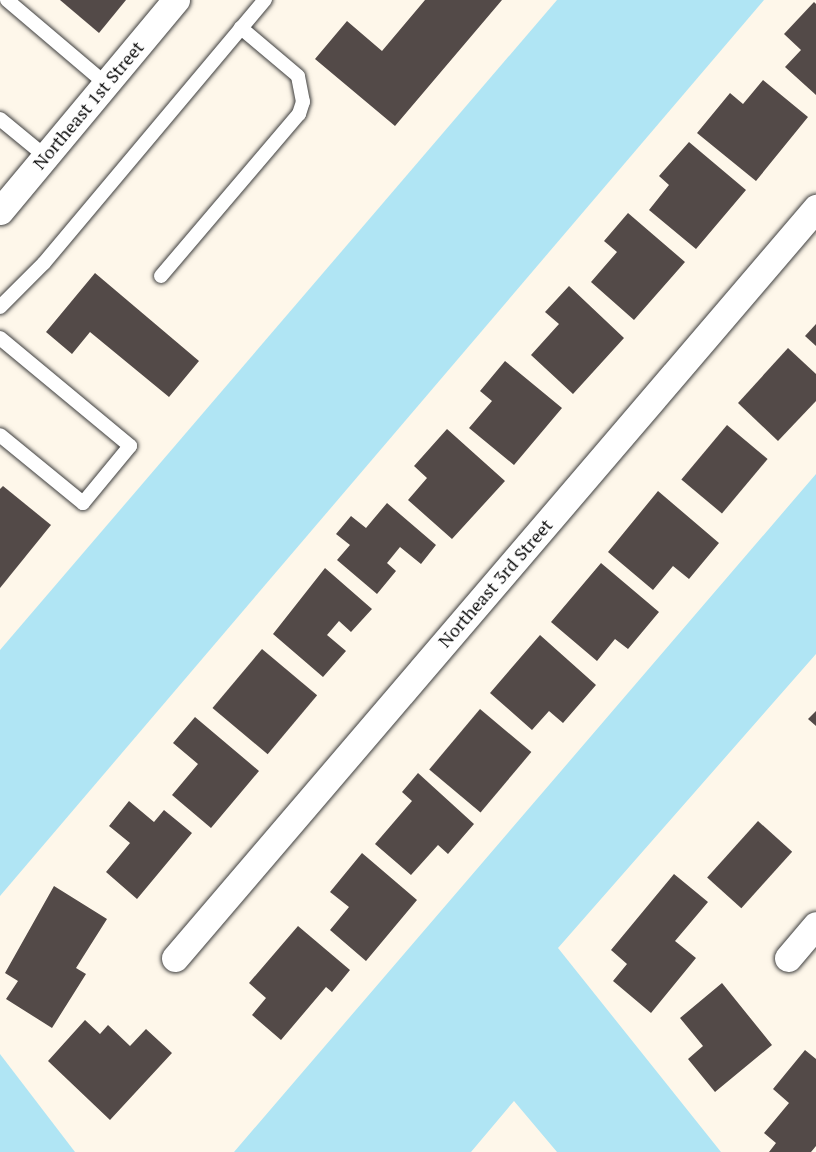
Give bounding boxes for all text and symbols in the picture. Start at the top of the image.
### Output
street label: Northeast 1st Street [28,36,148,174]
street label: Northeast 3rd Street [433,514,557,652]

